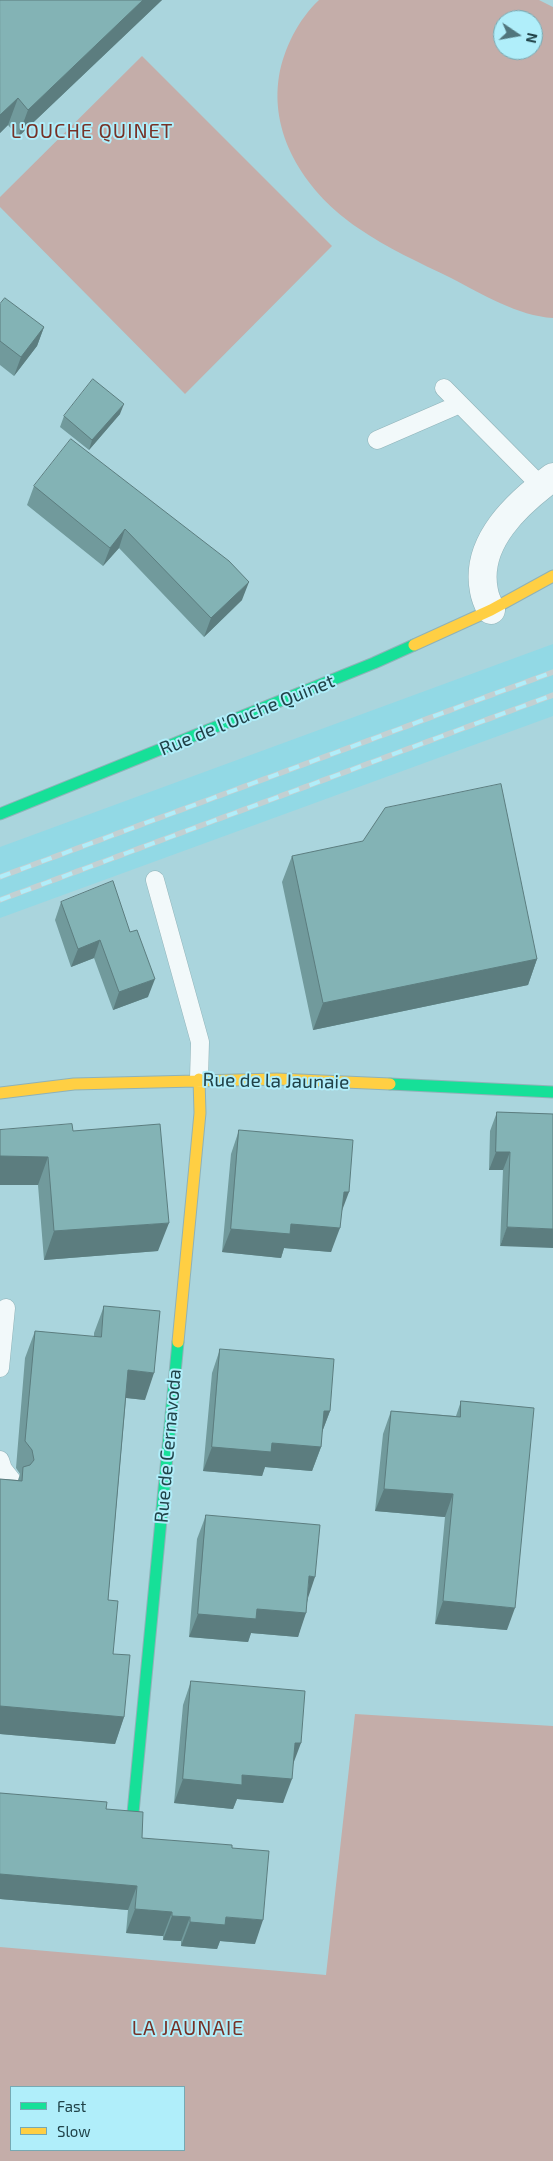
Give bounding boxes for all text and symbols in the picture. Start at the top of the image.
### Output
north arrow [493,10,543,60]
text: N [523,31,542,45]
district label: L'OUCHE QUINET [9,119,175,143]
street label: Rue de l'Ouche Quinet [156,669,338,761]
street label: Rue de la Jaunaie [202,1068,350,1094]
street label: Rue de Cernavoda [150,1368,186,1524]
district label: LA JAUNAIE [130,2016,246,2040]
legend [10,2086,185,2151]
text: Fast [57,2097,86,2115]
text: Slow [57,2122,91,2140]

